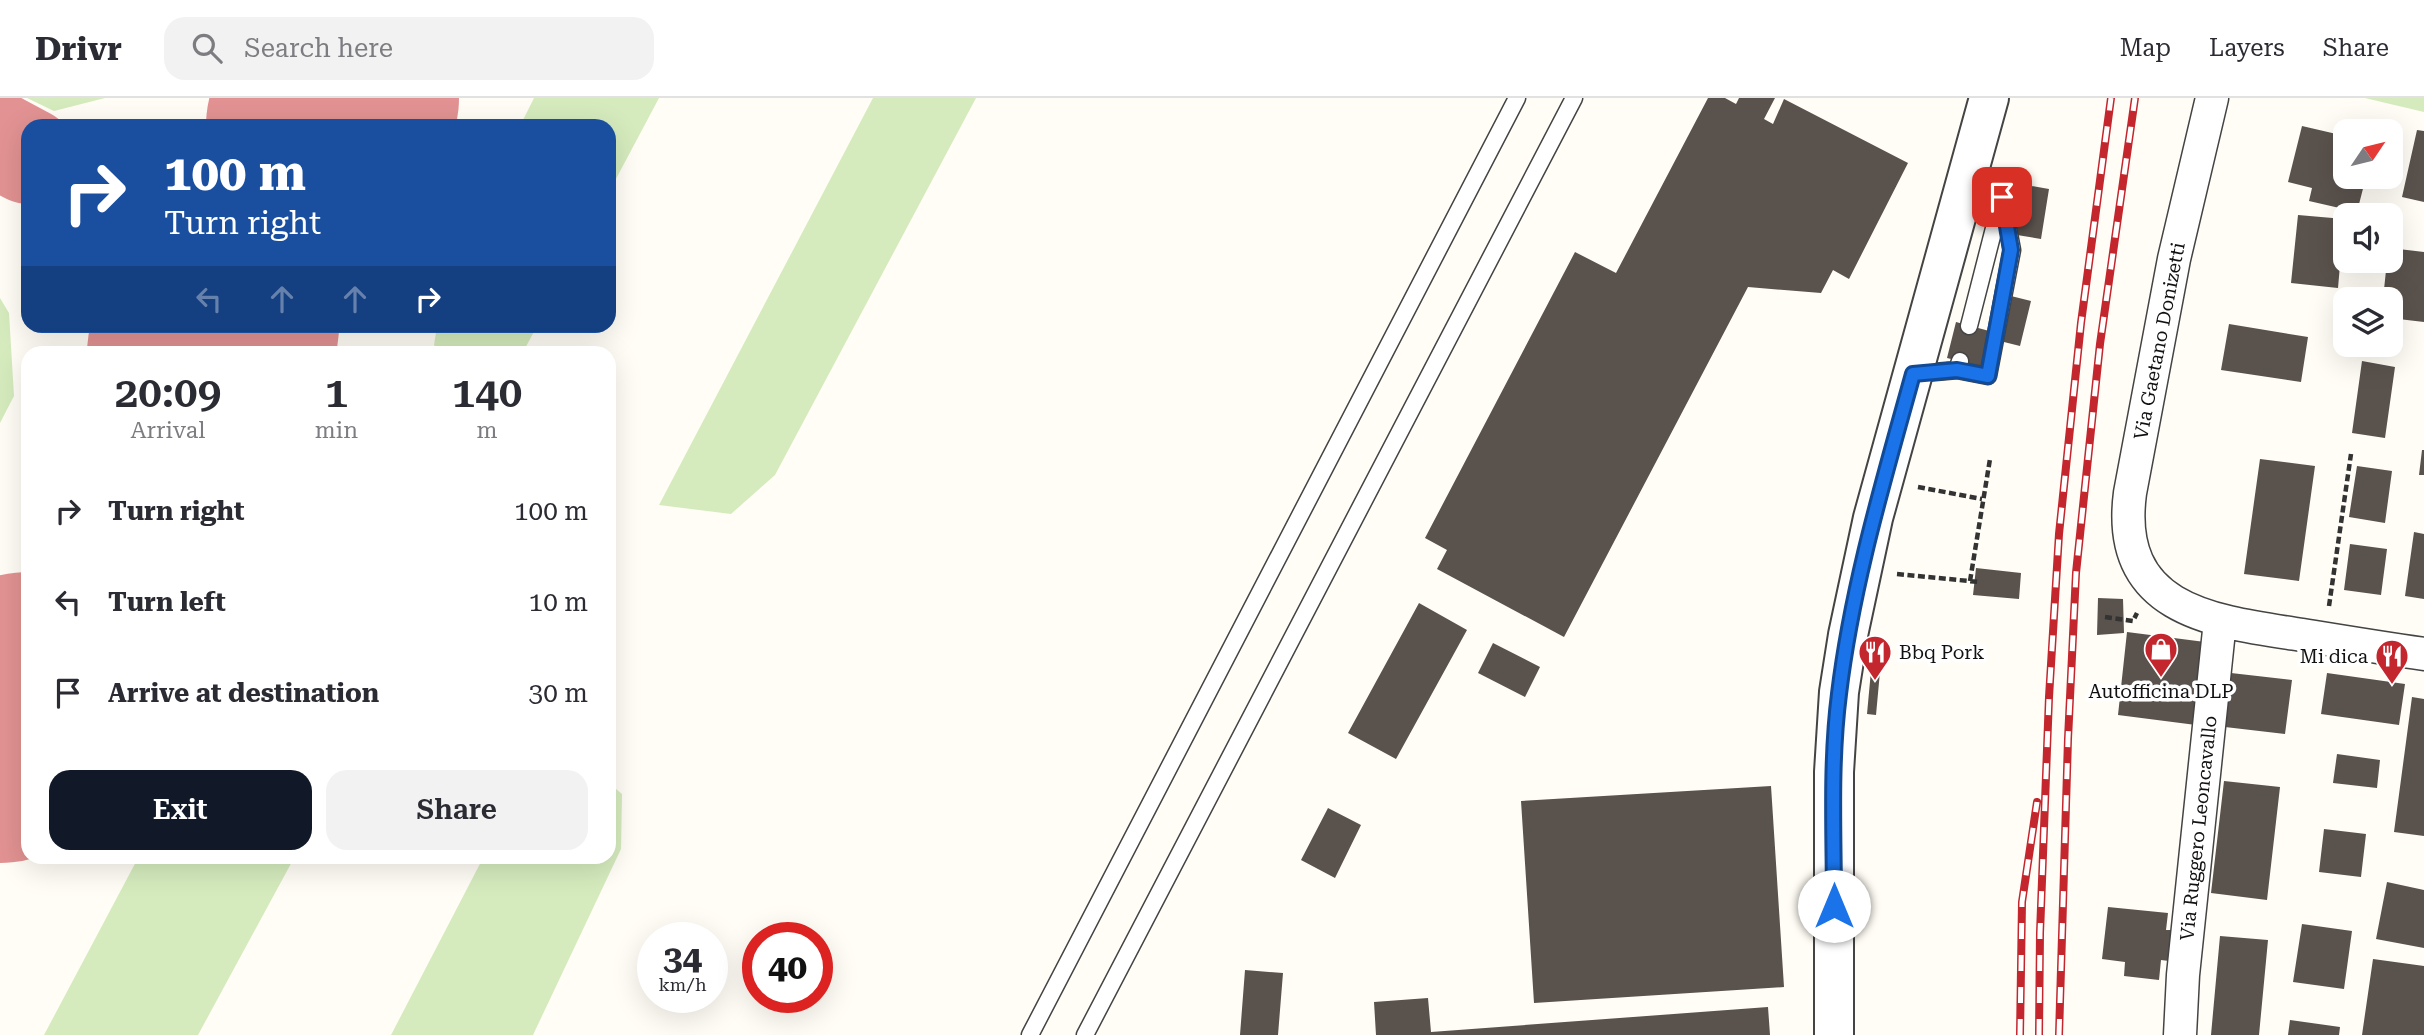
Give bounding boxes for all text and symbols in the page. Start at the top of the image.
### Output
search box [164,17,654,80]
text: Drivr [35,29,122,68]
icon: search [188,29,226,67]
text: Search here [244,33,393,63]
text: Map [2120,34,2171,62]
text: Layers [2209,34,2285,62]
text: Share [2323,34,2389,62]
north arrow [2333,119,2403,189]
map controls [2333,119,2403,357]
text: 100 m [164,145,306,202]
icon: right [49,147,140,238]
pin [1972,167,2032,227]
icon: arrive [1983,178,2021,216]
button: sound [2333,203,2403,273]
text: Turn right [164,204,321,242]
street label: Via Gaetano Donizetti [2129,240,2190,442]
icon: left [190,280,228,318]
icon: ahead [263,280,301,318]
icon: ahead [336,280,374,318]
icon: right [409,280,447,318]
button: layers [2333,287,2403,357]
text: 20:09 [115,368,221,417]
text: 1 [325,368,348,417]
text: 140 [452,368,522,417]
text: Arrival [131,417,205,444]
text: min [315,417,358,444]
text: m [476,417,497,444]
icon: right [49,492,87,530]
text: Turn right [108,496,244,526]
text: 100 m [514,496,588,526]
icon: left [49,583,87,621]
text: Turn left [108,587,226,617]
text: 10 m [529,587,588,617]
shop icon: Autofficina DLP [2142,630,2180,679]
restaurant icon: Bbq Pork [1856,633,1894,682]
restaurant icon: Mi dica [2373,637,2411,686]
place label: Bbq Pork [1899,641,1984,664]
place label: Mi dica [2300,645,2369,668]
icon: arrive [49,674,87,712]
text: Arrive at destination [108,678,379,708]
text: 30 m [529,678,588,708]
place label: Autofficina DLP [2088,680,2234,703]
street label: Via Ruggero Leoncavallo [2175,714,2222,942]
button: Exit [49,770,312,850]
button: Share [326,770,588,850]
position arrow [1797,869,1871,943]
speed limit sign: 40 [742,922,833,1013]
text: 34 [663,938,702,979]
text: km/h [658,974,707,995]

